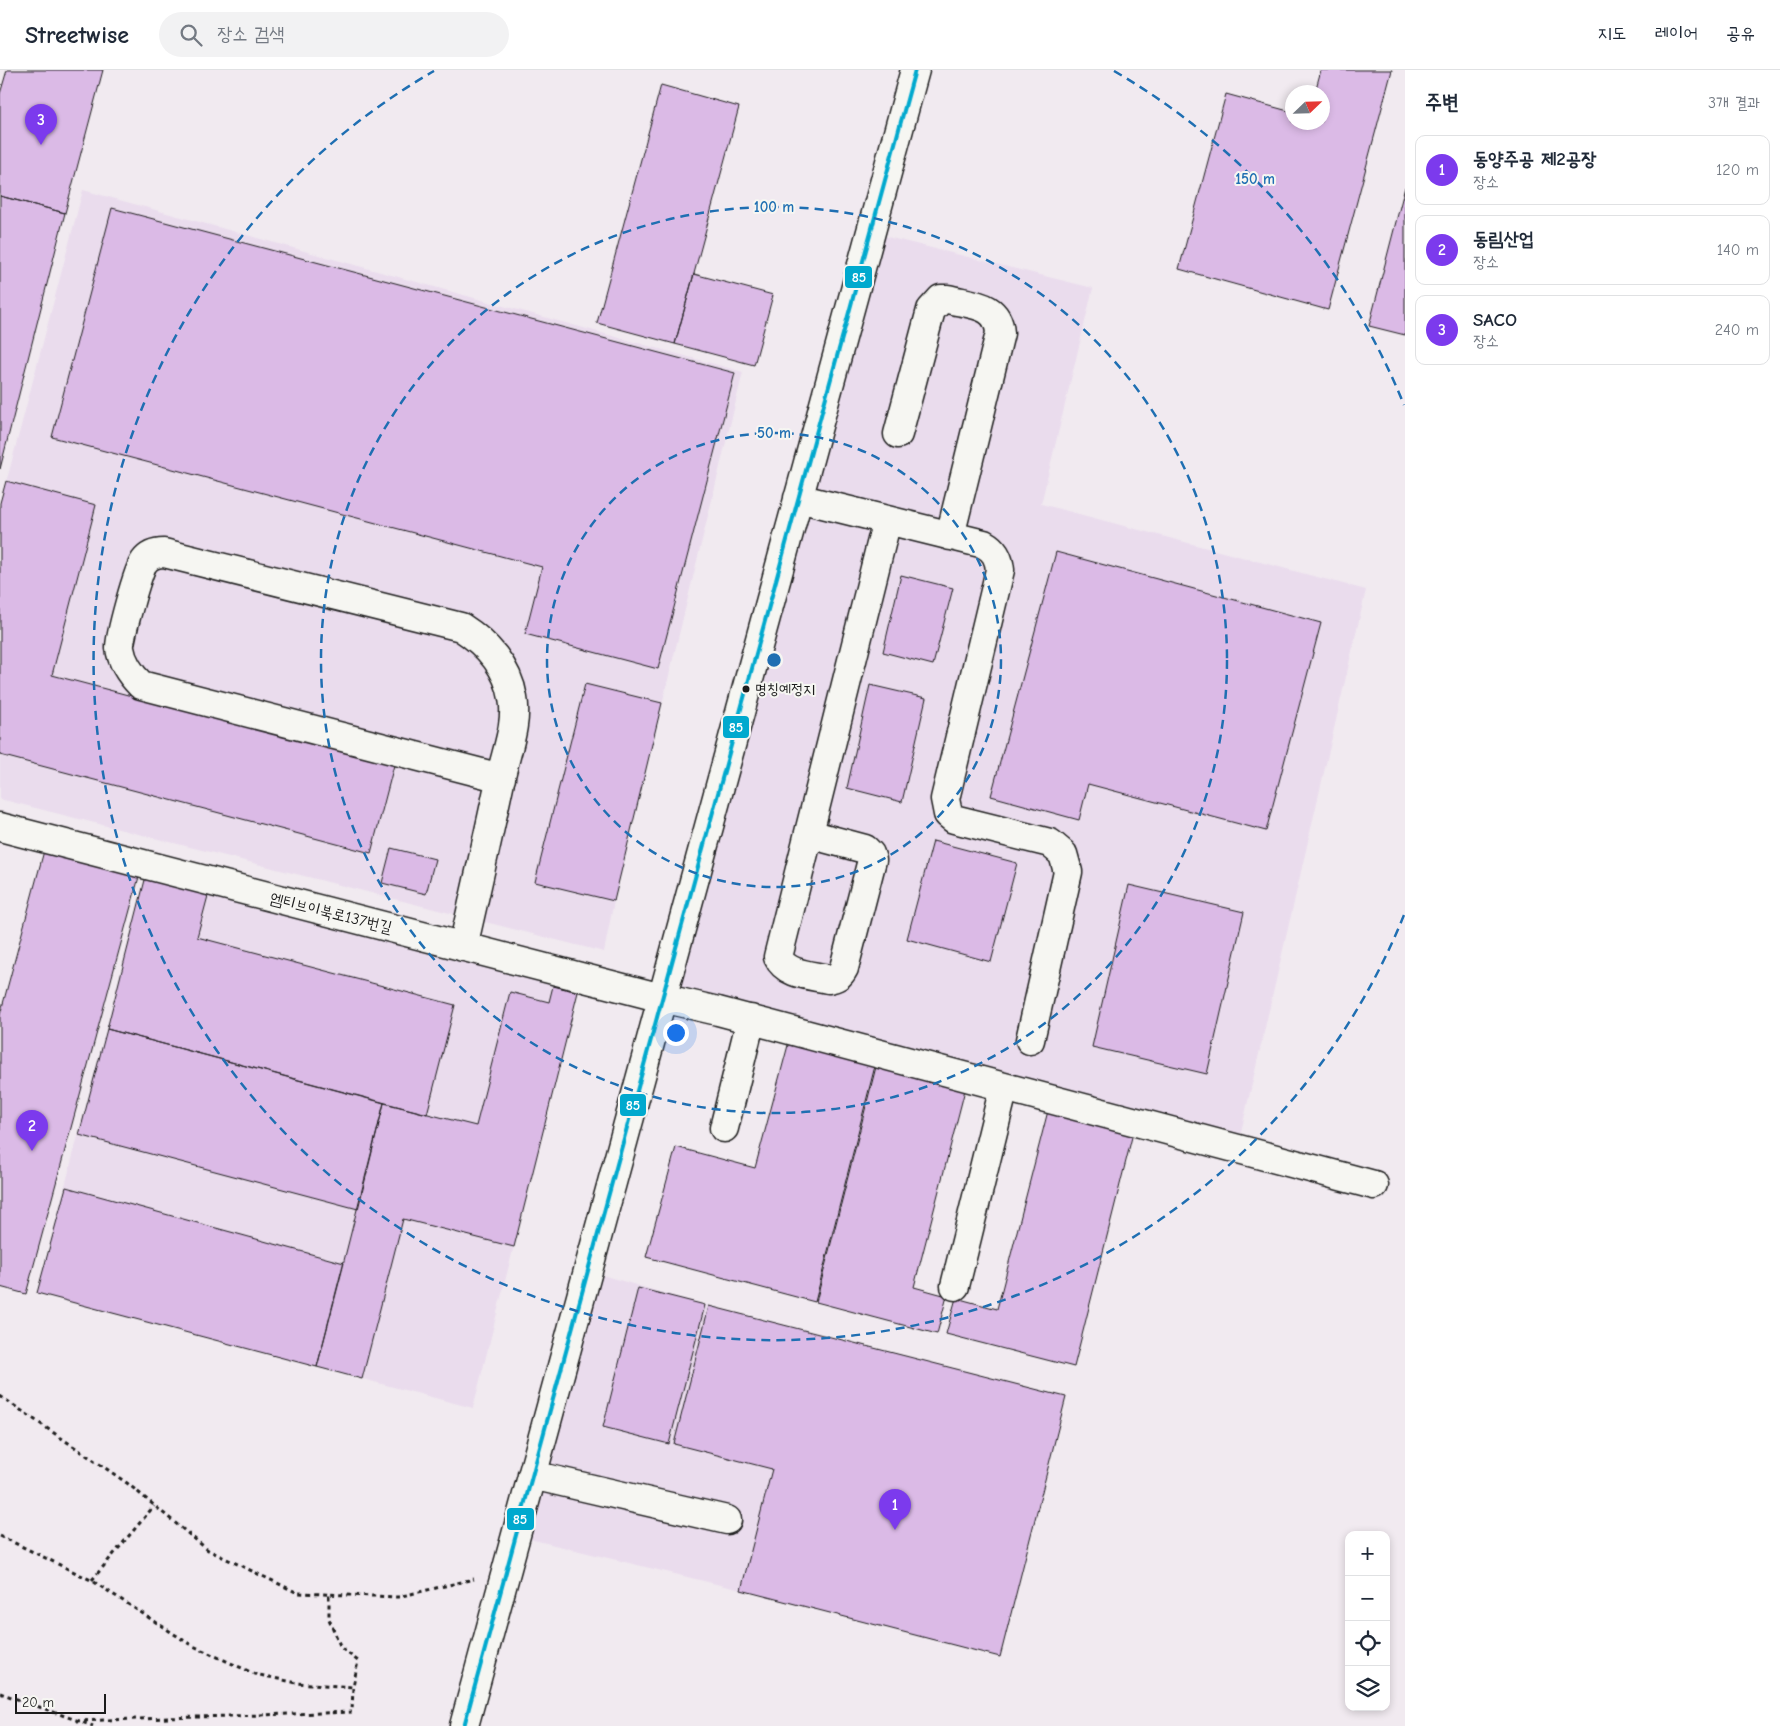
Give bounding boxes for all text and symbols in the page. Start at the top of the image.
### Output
search box [159,12,509,57]
text: Streetwise [25,21,129,49]
icon: search [177,21,205,49]
text: 장소 검색 [217,23,285,45]
text: 지도 [1598,23,1627,44]
text: 레이어 [1655,23,1698,44]
text: 공유 [1726,23,1755,44]
north arrow [1285,85,1330,130]
text: 주변 [1425,90,1459,114]
text: 3개 결과 [1708,94,1760,112]
pin: 3 [25,104,57,145]
text: 동양주공 제2공장 [1473,148,1596,170]
text: 1 [1439,161,1445,179]
text: 120 m [1716,161,1759,179]
text: 150 m [1235,170,1275,188]
text: 장소 [1473,173,1499,191]
text: 100 m [754,198,794,216]
text: 동림산업 [1473,228,1534,250]
text: 2 [1438,241,1446,259]
text: 140 m [1717,241,1759,259]
text: 장소 [1473,253,1499,271]
line badge: 85 [844,265,873,289]
text: 85 [852,269,866,286]
text: SACO [1473,309,1517,331]
text: 3 [1438,321,1446,339]
text: 240 m [1715,321,1759,339]
text: 장소 [1473,332,1499,350]
text: 50 m [757,424,791,442]
centre of rings [765,651,783,669]
place label: 명칭예정지 [755,680,815,698]
marker: 명칭예정지 [741,684,751,694]
line badge: 85 [722,715,750,739]
text: 85 [729,719,743,736]
street label: 엠티브이북로137번길 [268,889,394,937]
your location [663,1020,689,1046]
line badge: 85 [619,1093,647,1117]
text: 85 [626,1097,640,1114]
pin: 2 [16,1110,48,1151]
pin: 1 [879,1489,911,1530]
line badge: 85 [506,1507,535,1531]
text: 85 [513,1511,527,1528]
map controls [1345,1531,1390,1711]
button: + [1345,1531,1390,1576]
button: − [1345,1576,1390,1621]
button: locate [1345,1621,1390,1666]
button: layers [1345,1666,1390,1711]
scale bar [15,1691,106,1714]
text: 20 m [22,1694,54,1711]

